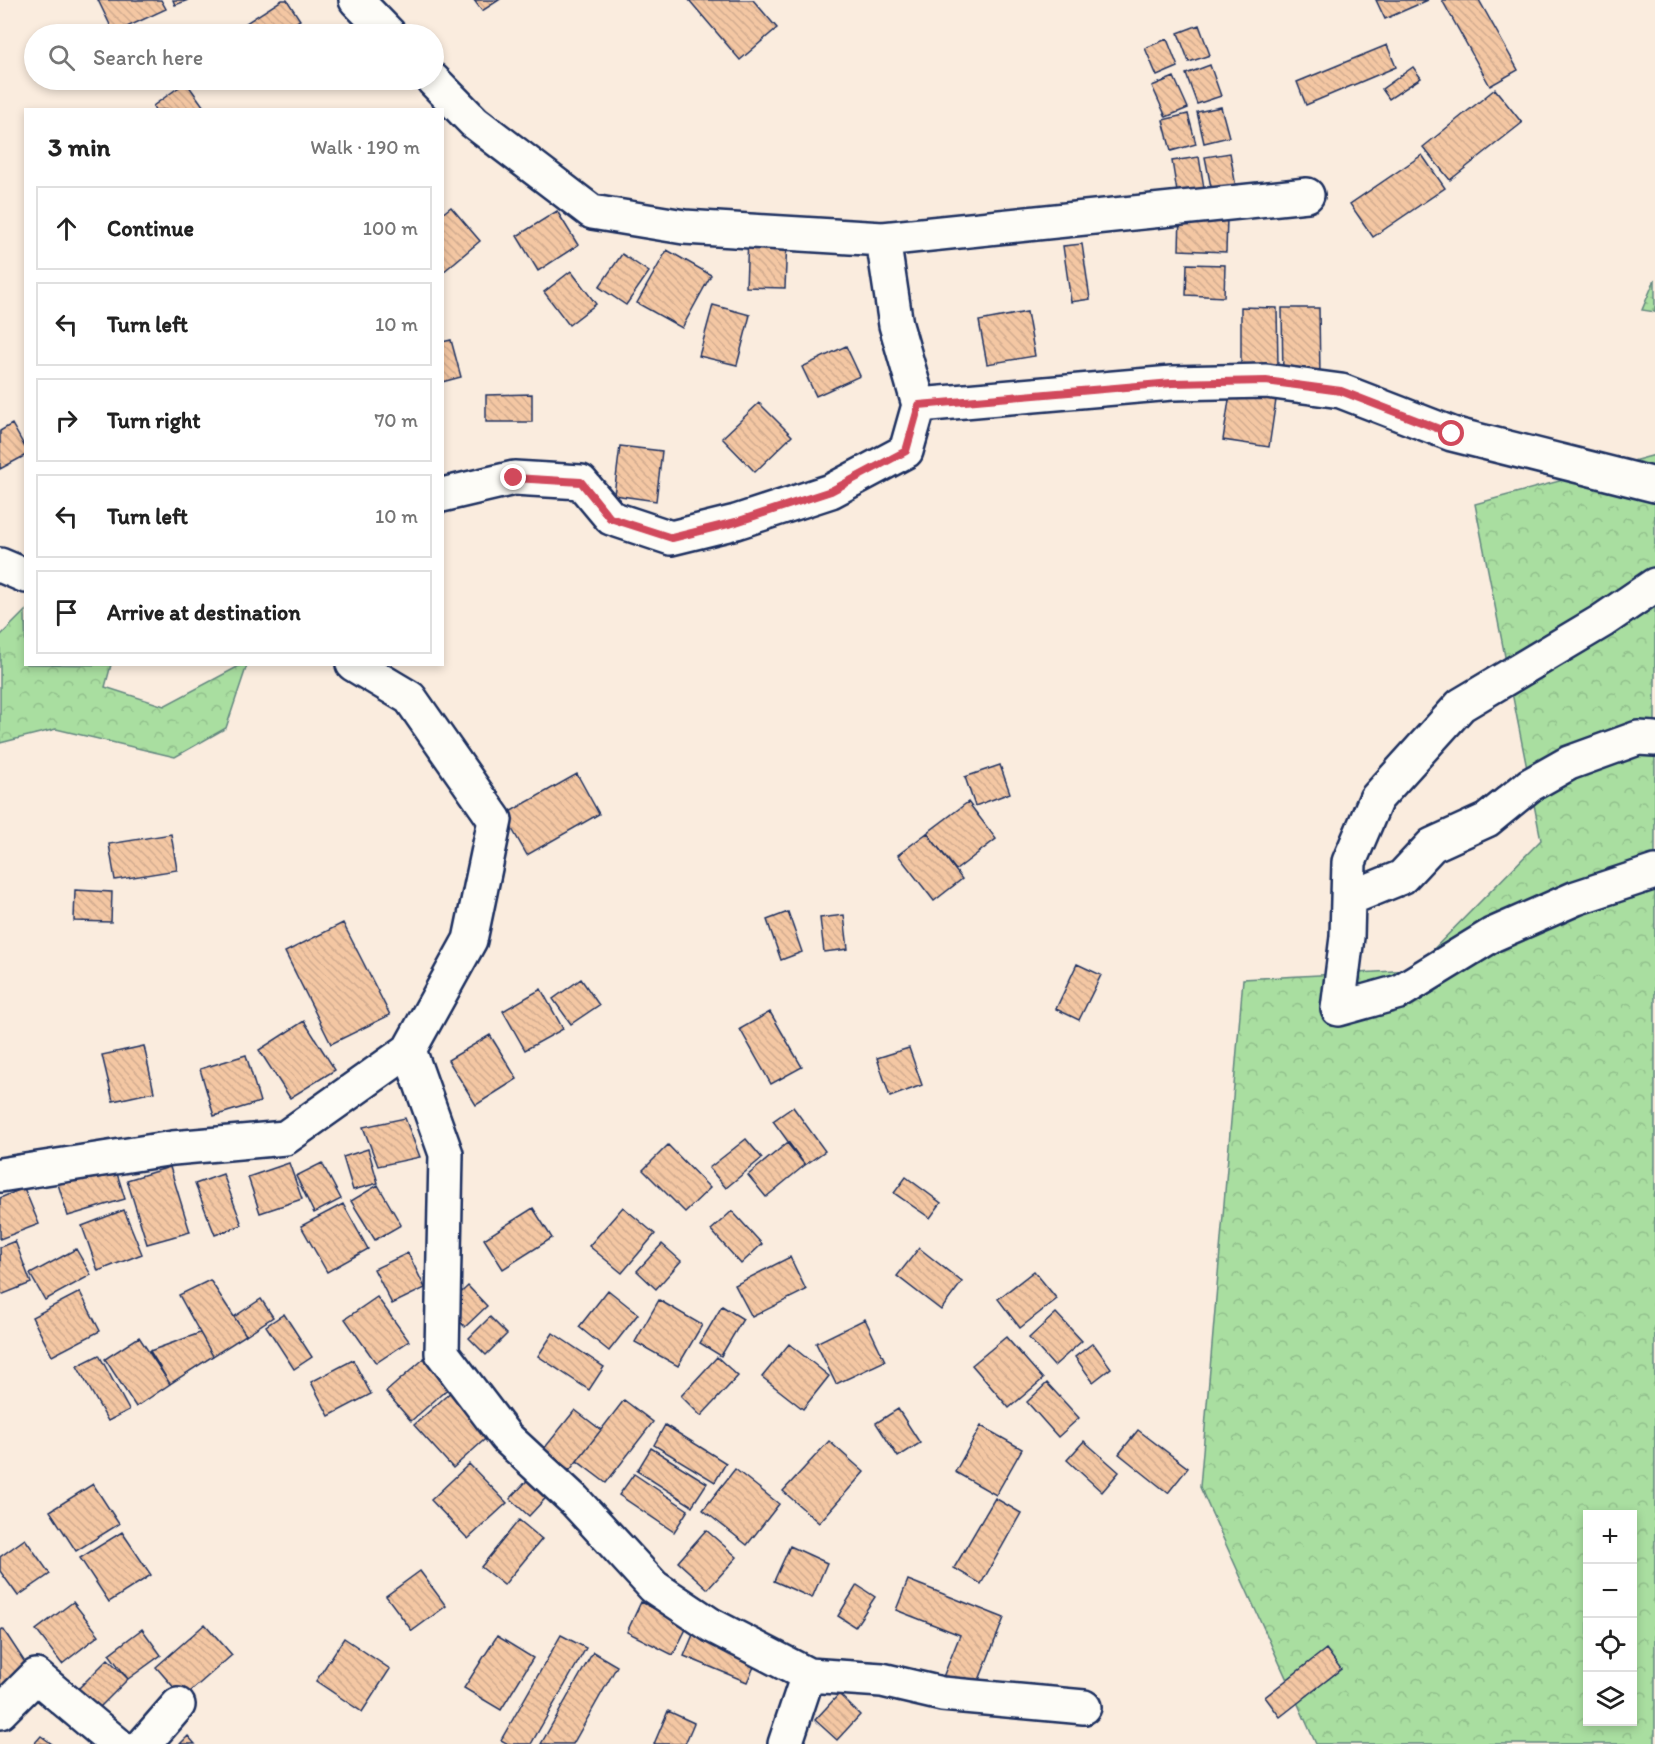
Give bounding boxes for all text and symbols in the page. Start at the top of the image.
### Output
search box [24,24,444,90]
icon: search [45,41,78,74]
text: Search here [93,44,203,71]
text: 3 min [48,131,110,163]
text: Walk · 190 m [310,135,420,159]
icon: ahead [50,212,83,245]
text: Continue [107,215,194,242]
text: 100 m [363,216,418,240]
icon: left [50,308,83,341]
text: Turn left [107,311,188,338]
text: 10 m [375,312,418,336]
icon: right [50,404,83,437]
text: Turn right [107,407,201,434]
text: 70 m [374,408,418,432]
route start [1438,420,1464,446]
route end [500,464,526,490]
icon: left [50,500,83,533]
text: Turn left [107,503,188,530]
text: 10 m [375,504,418,528]
icon: arrive [50,596,83,629]
text: Arrive at destination [107,599,301,626]
map controls [1583,1510,1637,1726]
button: + [1583,1510,1637,1564]
button: − [1583,1564,1637,1618]
button: locate [1583,1618,1637,1672]
button: layers [1583,1672,1637,1726]

